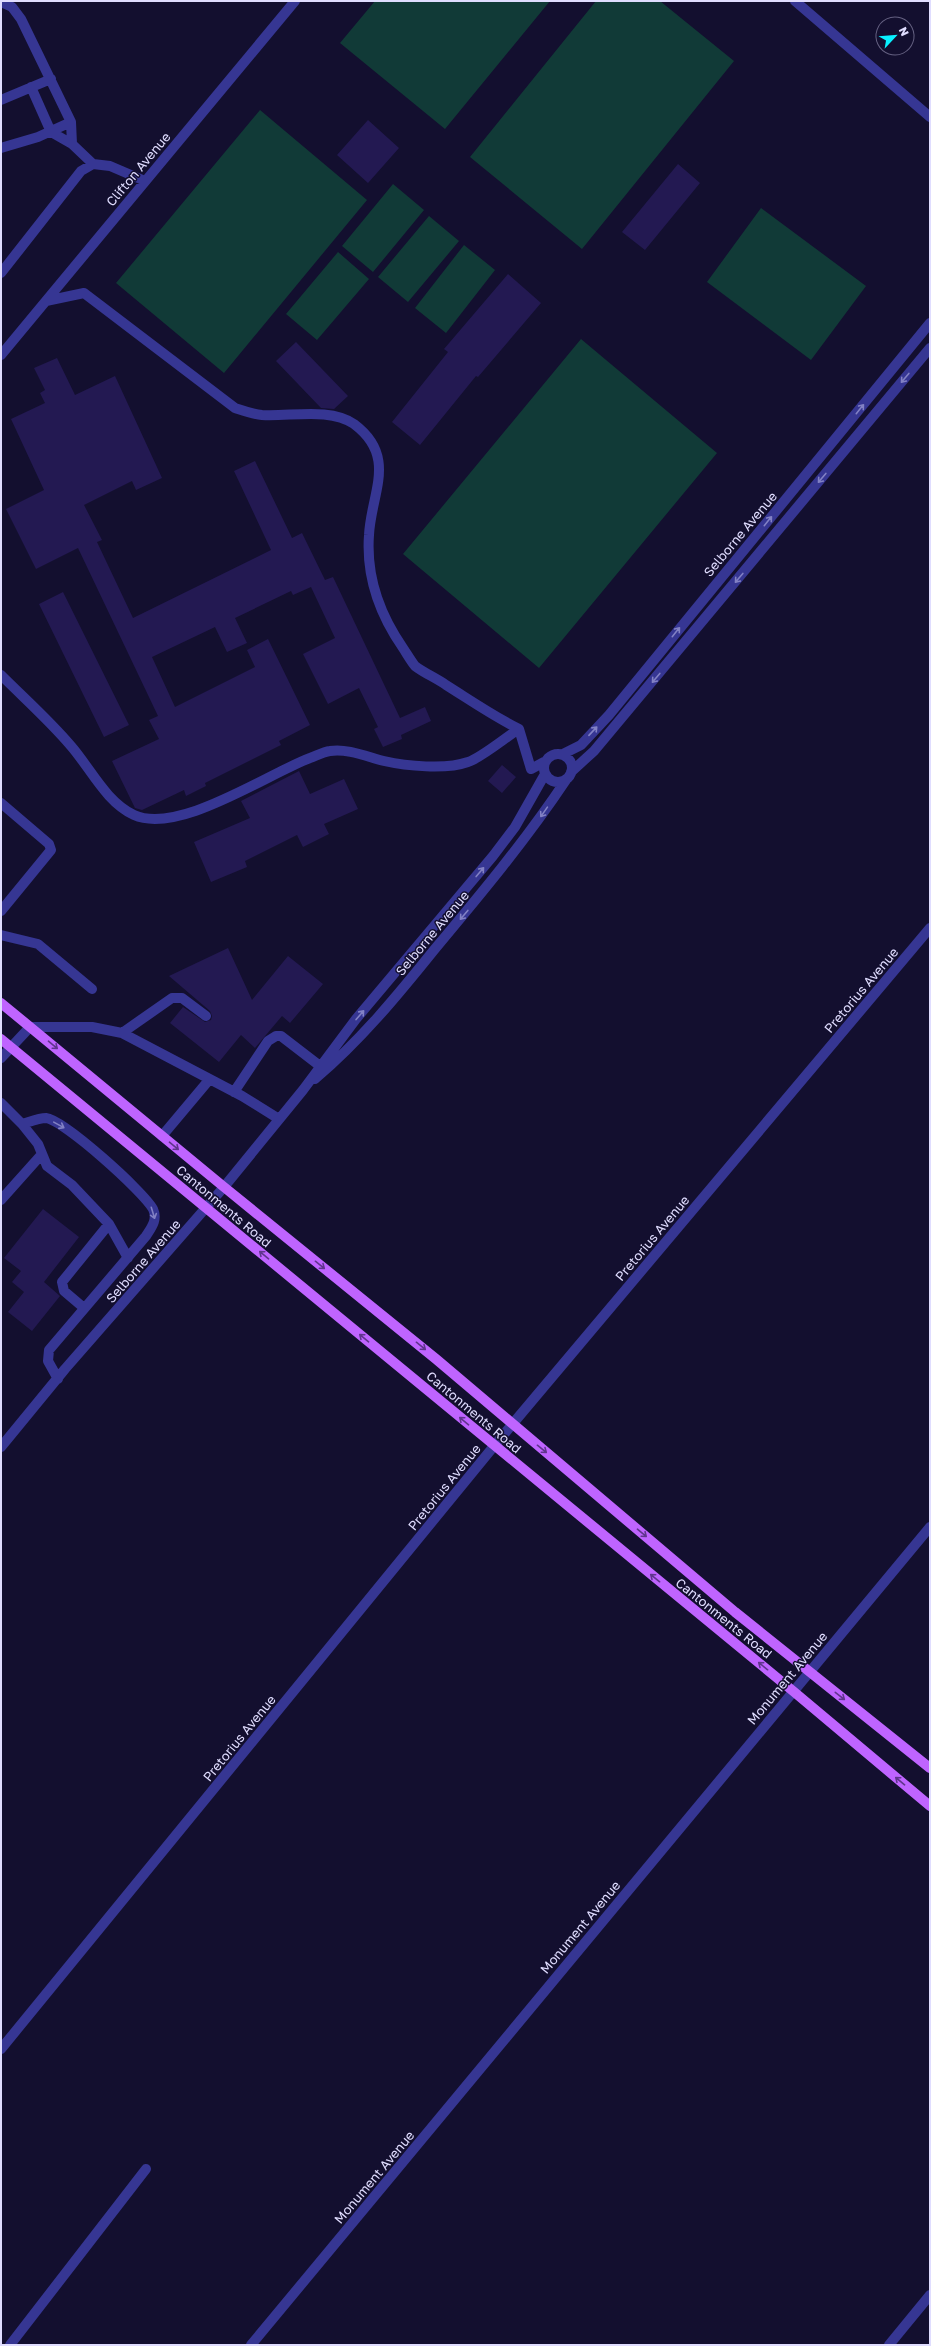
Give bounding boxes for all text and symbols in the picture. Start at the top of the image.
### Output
north arrow [875,16,915,56]
text: N [897,25,912,38]
street label: Clifton Avenue [102,129,174,209]
one-way arrow [900,373,909,383]
one-way arrow [855,404,864,415]
one-way arrow [817,473,826,483]
street label: Selborne Avenue [700,488,780,580]
one-way arrow [764,515,773,526]
one-way arrow [734,573,743,583]
one-way arrow [672,626,681,637]
one-way arrow [651,673,660,683]
one-way arrow [588,726,598,736]
one-way arrow [540,806,548,817]
one-way arrow [475,867,484,878]
street label: Selborne Avenue [392,887,472,979]
one-way arrow [460,909,469,920]
street label: Pretorius Avenue [821,944,901,1036]
one-way arrow [355,1010,364,1020]
one-way arrow [47,1041,58,1050]
one-way arrow [53,1122,65,1129]
one-way arrow [169,1142,180,1151]
street label: Cantonments Road [173,1162,275,1250]
street label: Pretorius Avenue [612,1192,692,1284]
one-way arrow [150,1206,157,1219]
street label: Selborne Avenue [102,1216,184,1306]
one-way arrow [258,1250,269,1259]
one-way arrow [314,1260,325,1269]
one-way arrow [358,1333,369,1342]
one-way arrow [415,1342,426,1351]
street label: Cantonments Road [423,1368,525,1456]
one-way arrow [459,1416,469,1425]
street label: Pretorius Avenue [404,1441,484,1533]
one-way arrow [537,1444,548,1453]
one-way arrow [636,1528,647,1537]
one-way arrow [650,1573,660,1582]
street label: Cantonments Road [673,1574,775,1662]
street label: Monument Avenue [744,1628,830,1728]
one-way arrow [757,1662,768,1671]
street label: Pretorius Avenue [199,1692,279,1784]
one-way arrow [834,1692,845,1701]
one-way arrow [895,1777,906,1786]
street label: Monument Avenue [537,1877,623,1977]
street label: Monument Avenue [331,2127,417,2227]

